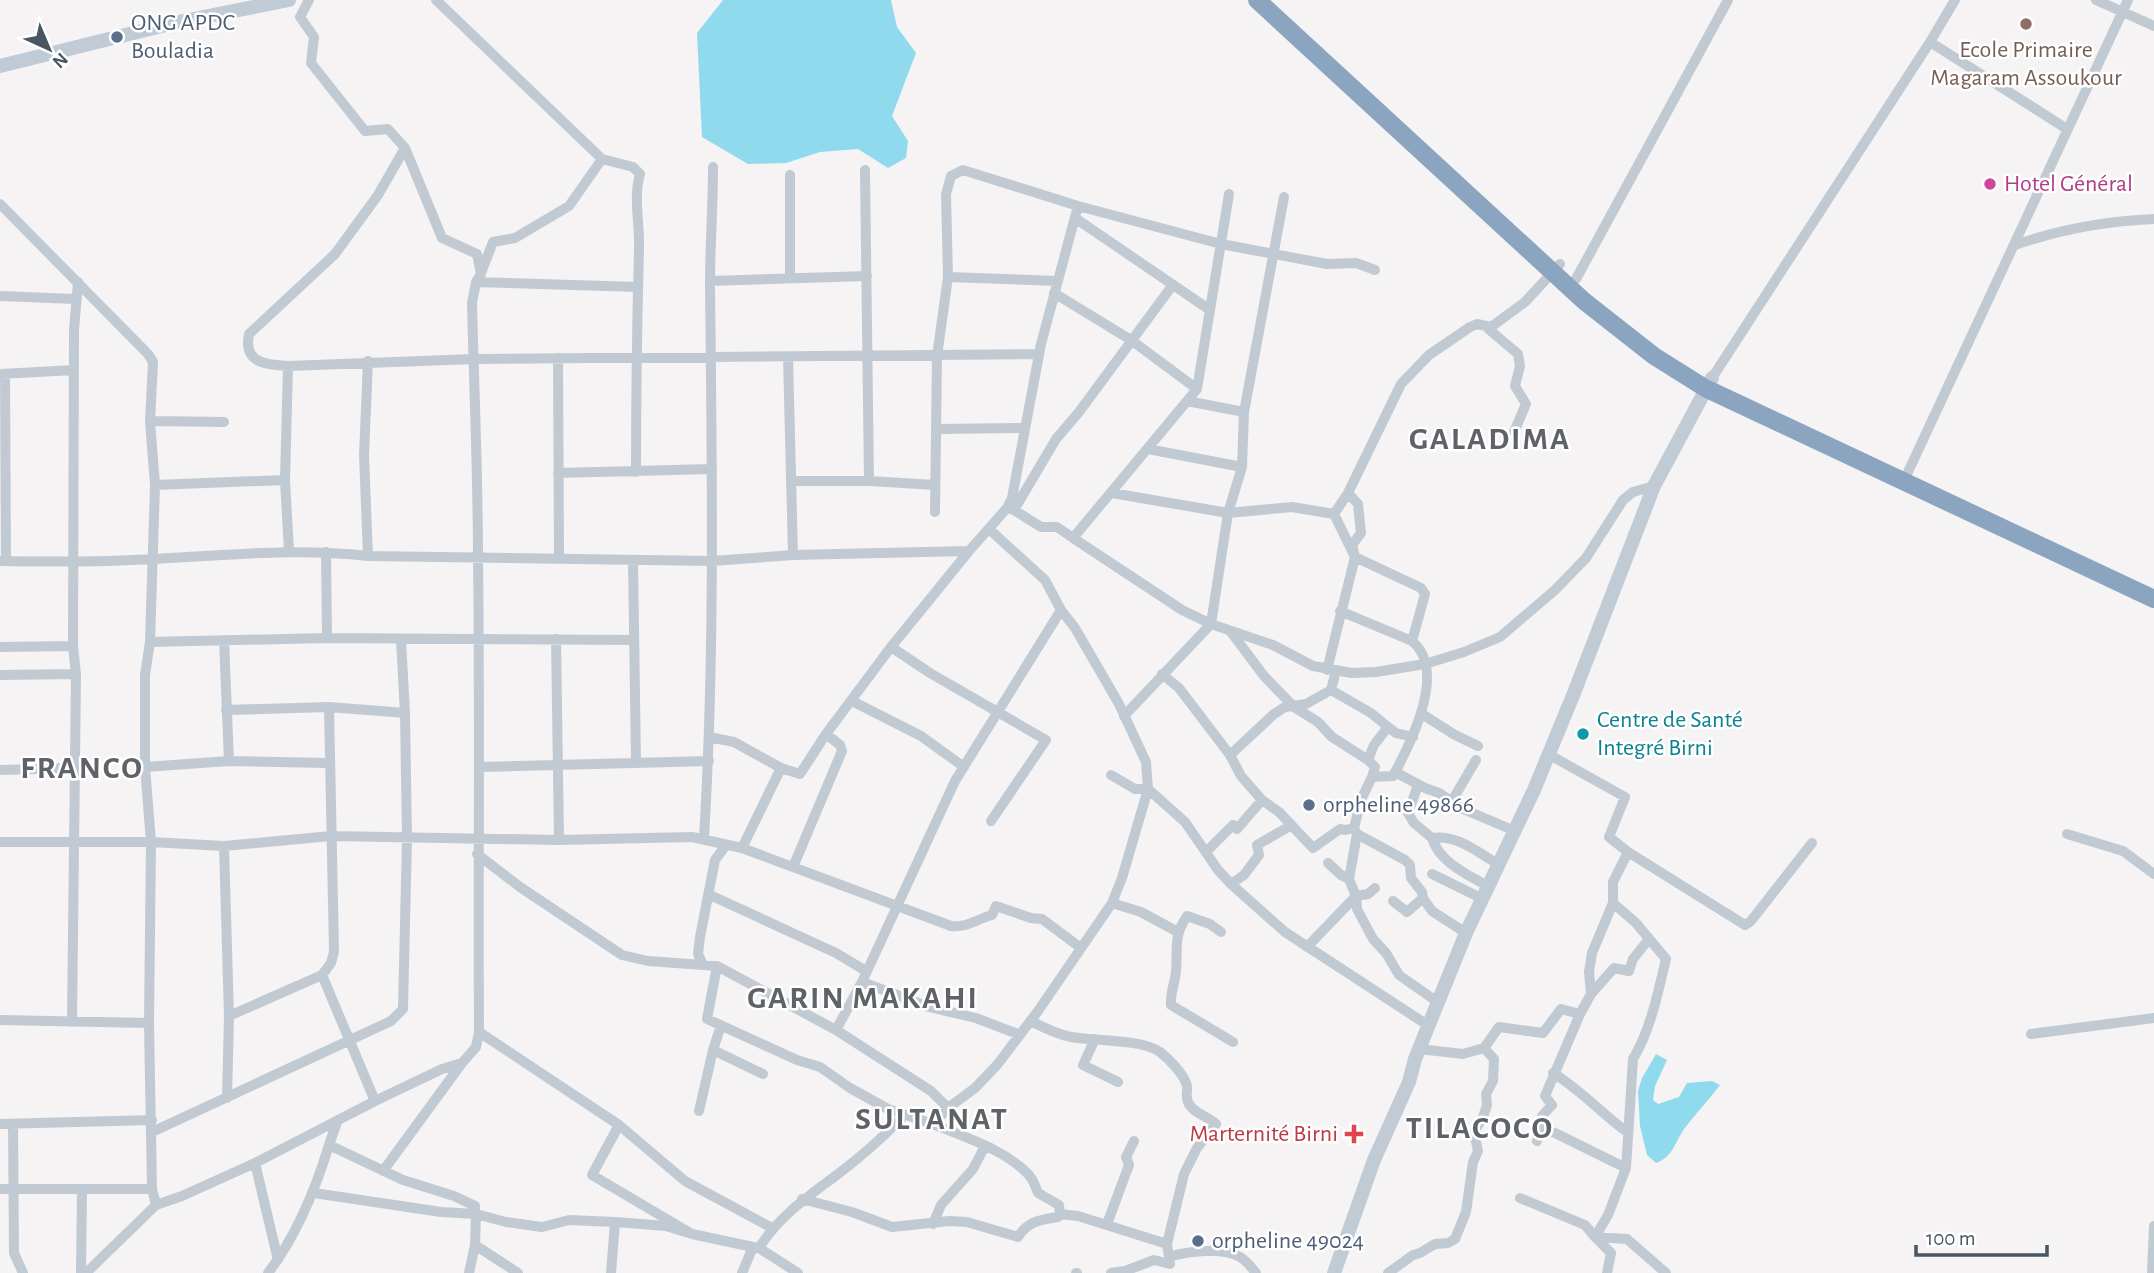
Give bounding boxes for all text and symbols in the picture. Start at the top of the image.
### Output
place label: ONG APDC Bouladia [131,11,235,63]
north arrow [14,14,84,84]
marker: Ecole Primaire Magaram Assoukour [2018,16,2034,32]
marker: ONG APDC Bouladia [109,29,125,45]
place label: Ecole Primaire Magaram Assoukour [1930,38,2122,90]
text: N [48,49,71,72]
place label: Hotel Général [2004,172,2133,196]
marker: Hotel Général [1982,176,1998,192]
district label: GALADIMA [1409,423,1571,455]
place label: Centre de Santé Integré Birni [1597,708,1743,760]
marker: Centre de Santé Integré Birni [1575,726,1591,742]
district label: FRANCO [20,752,144,784]
place label: orpheline 49866 [1323,793,1474,817]
marker: orpheline 49866 [1301,797,1317,813]
district label: GARIN MAKAHI [747,982,979,1014]
district label: SULTANAT [855,1103,1009,1135]
district label: TILACOCO [1406,1112,1554,1144]
place label: Marternité Birni [1189,1122,1338,1146]
marker: Marternité Birni [1344,1124,1364,1144]
scale bar [1916,1214,2047,1258]
text: 100 m [1926,1228,1976,1249]
place label: orpheline 49024 [1212,1229,1364,1253]
marker: orpheline 49024 [1190,1233,1206,1249]

